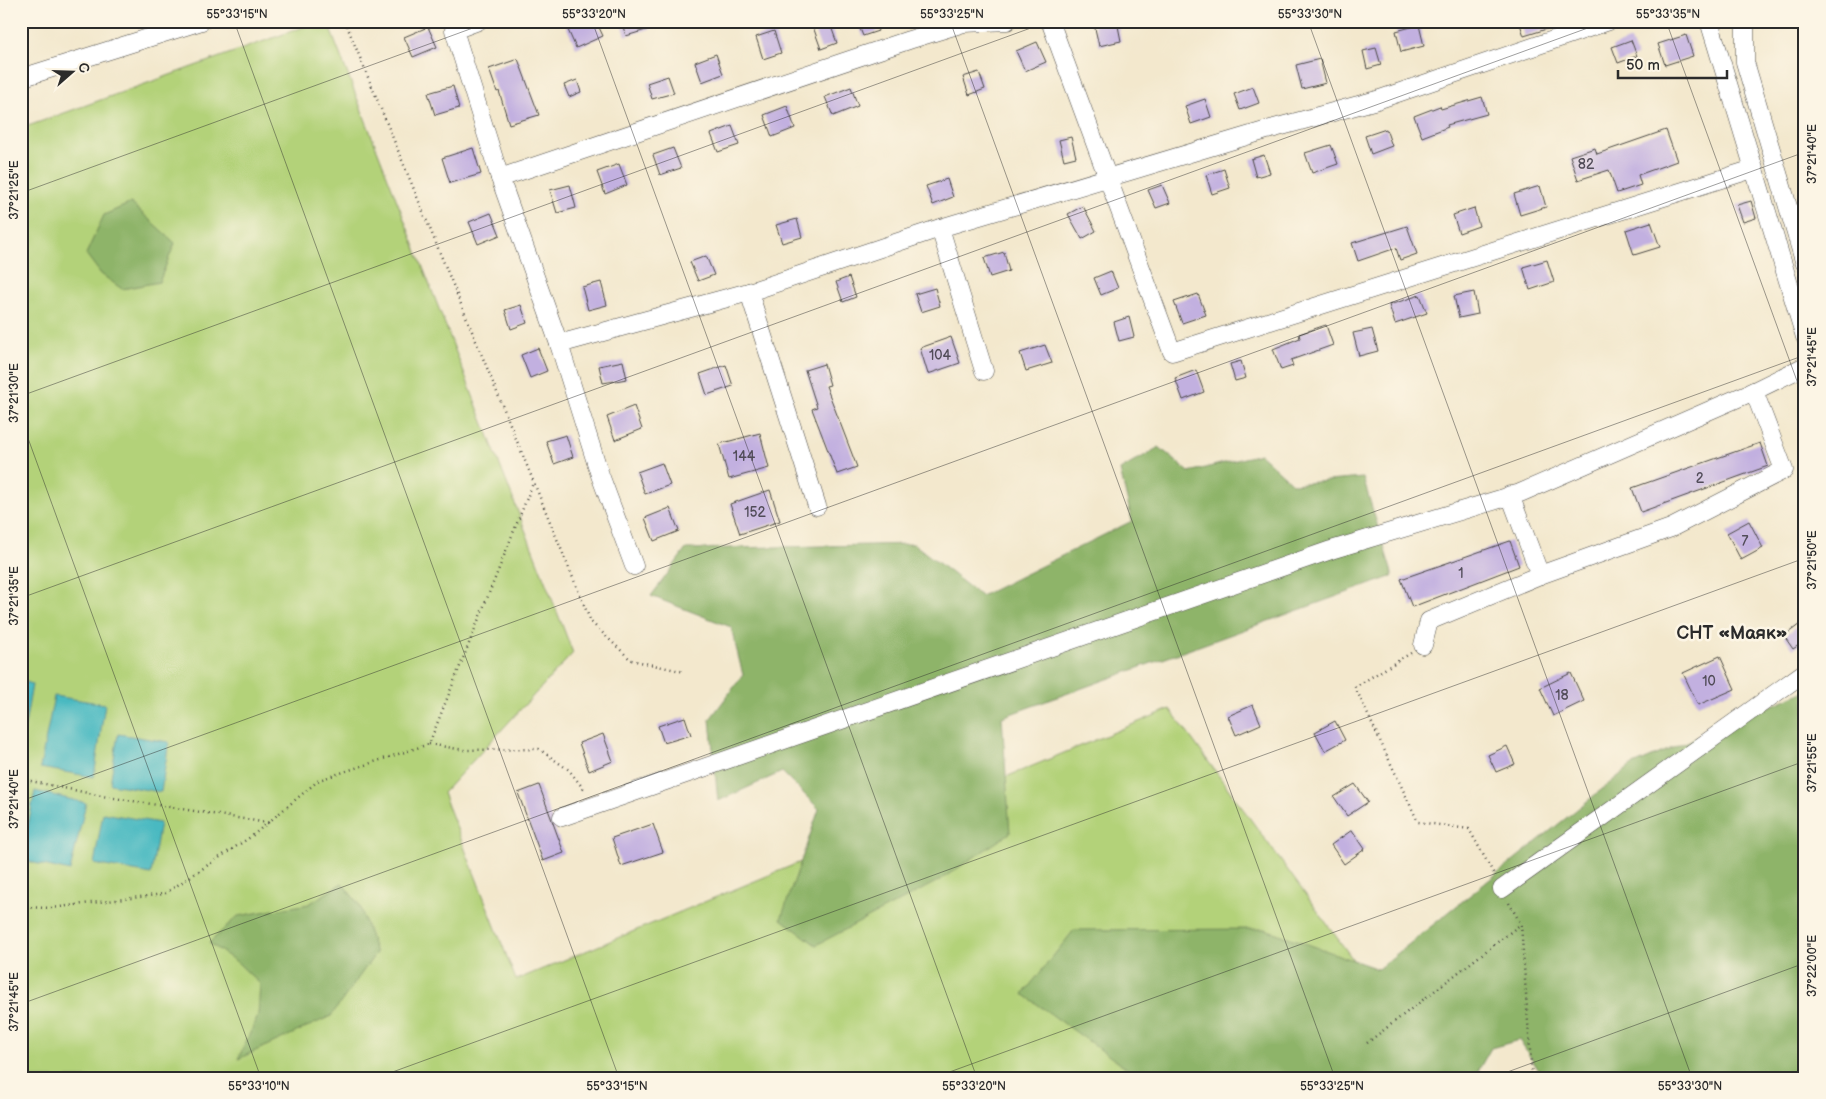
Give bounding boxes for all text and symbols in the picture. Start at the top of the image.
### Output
text: 55°33'15"N [206,7,268,22]
text: 55°33'20"N [562,7,626,22]
text: 55°33'25"N [920,7,984,22]
text: 55°33'30"N [1278,7,1342,22]
text: 55°33'35"N [1636,7,1700,22]
north arrow [48,48,98,98]
scale bar [1618,48,1727,80]
text: 50 m [1626,56,1660,75]
text: С [74,60,93,75]
text: 37°21'40"E [1805,124,1820,184]
house number: 82 [1578,156,1595,173]
text: 37°21'25"E [7,160,22,220]
text: 37°21'45"E [1805,327,1820,387]
house number: 104 [929,347,952,364]
text: 37°21'30"E [7,363,22,423]
house number: 144 [733,448,756,465]
house number: 2 [1696,470,1705,487]
house number: 152 [744,504,767,521]
text: 37°21'50"E [1805,530,1820,590]
house number: 7 [1742,533,1749,550]
house number: 1 [1458,565,1464,582]
text: 37°21'35"E [7,566,22,626]
district label: СНТ «Маяк» [1676,623,1788,644]
house number: 10 [1702,673,1716,690]
house number: 18 [1555,687,1569,704]
text: 37°21'55"E [1805,733,1820,793]
text: 37°21'40"E [7,769,22,829]
text: 37°22'00"E [1805,935,1820,997]
text: 37°21'45"E [7,972,22,1032]
text: 55°33'10"N [228,1079,290,1094]
text: 55°33'15"N [586,1079,648,1094]
text: 55°33'20"N [942,1079,1006,1094]
text: 55°33'25"N [1300,1079,1364,1094]
text: 55°33'30"N [1658,1079,1722,1094]

